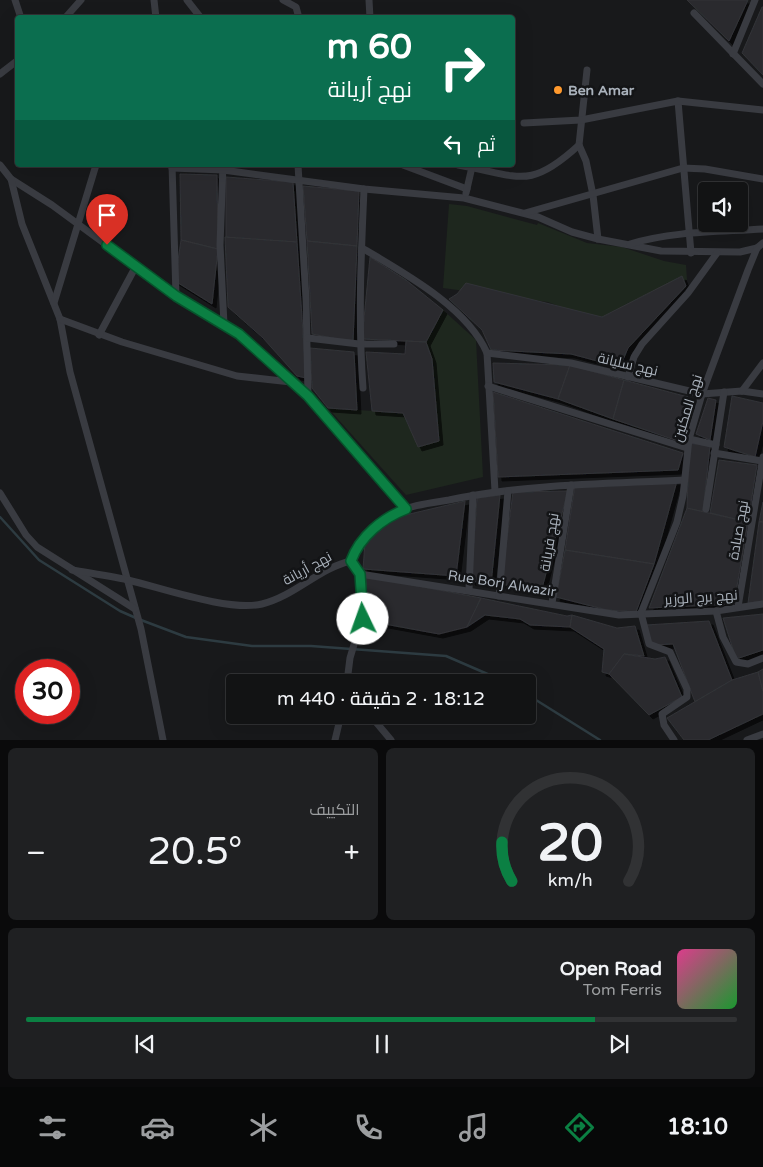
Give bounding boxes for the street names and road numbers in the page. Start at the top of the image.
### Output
street label: نهج سليانة [596,349,660,380]
street label: نهج المكنين [669,372,706,444]
street label: نهج صيادة [725,499,752,561]
street label: نهج فريانة [536,512,562,573]
street label: نهج أريانة [279,547,335,589]
street label: Rue Borj Alwazir [447,567,558,601]
street label: نهج برج الوزير [663,586,738,609]

